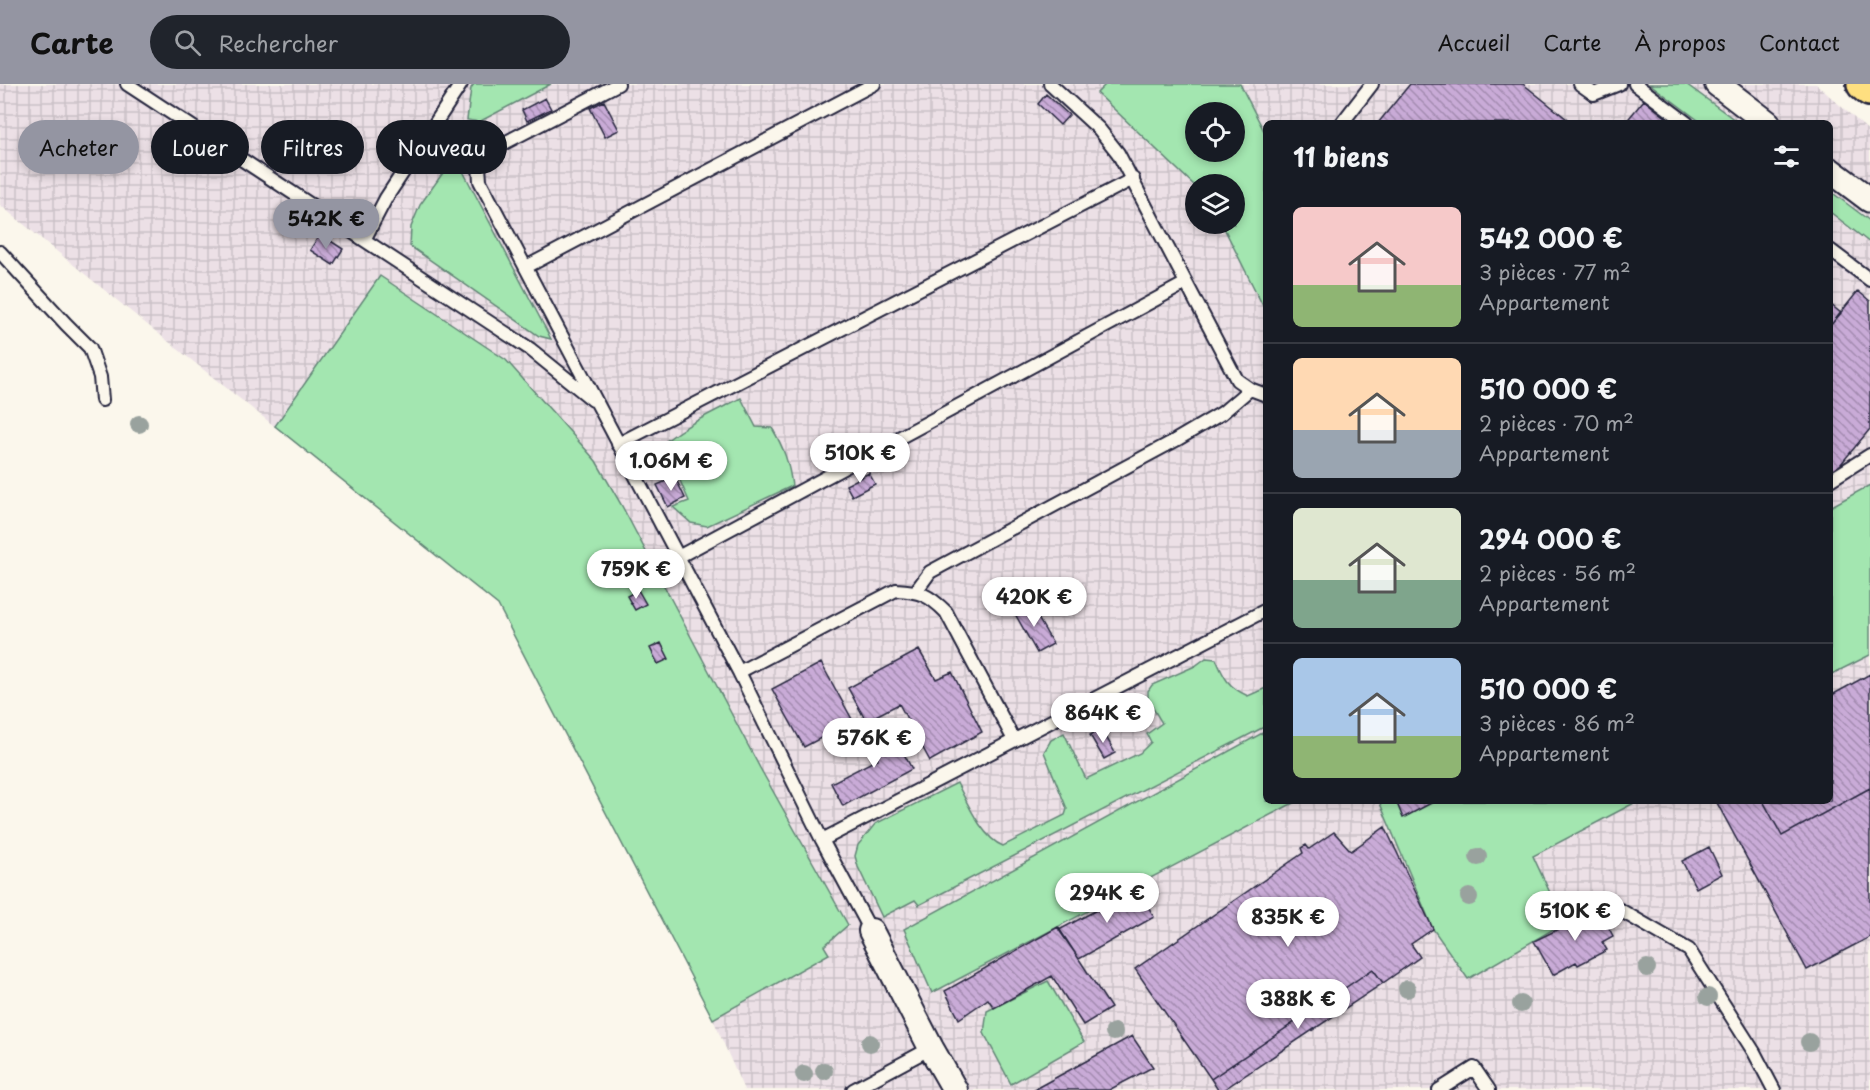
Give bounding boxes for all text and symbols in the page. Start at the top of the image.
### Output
search box [150,15,570,69]
text: Carte [30,21,114,64]
icon: search [171,26,204,59]
text: Rechercher [219,26,338,59]
text: Accueil [1438,26,1510,58]
text: Carte [1543,26,1601,58]
text: À propos [1634,26,1726,58]
text: Contact [1759,26,1840,58]
map controls [1185,102,1245,234]
button: locate [1185,102,1245,162]
chip: Acheter [18,120,139,174]
chip: Louer [151,120,249,174]
chip: Filtres [261,120,364,174]
chip: Nouveau [376,120,507,174]
text: 11 biens [1293,137,1389,176]
icon: filters [1770,140,1803,173]
button: layers [1185,174,1245,234]
pin: 542K € [277,199,375,250]
text: 542K € [287,203,365,233]
text: 542 000 € [1479,218,1623,257]
icon: home [1341,231,1413,303]
text: 3 pièces · 77 m² [1479,257,1631,287]
text: Appartement [1479,287,1609,317]
text: 510 000 € [1479,369,1617,408]
icon: home [1341,382,1413,454]
text: 2 pièces · 70 m² [1479,408,1634,438]
pin: 510K € [811,433,909,484]
text: 510K € [824,437,896,467]
text: Appartement [1479,438,1609,468]
pin: 1.06M € [616,441,726,492]
text: 1.06M € [629,445,713,475]
text: 294 000 € [1479,519,1622,558]
icon: home [1341,532,1413,604]
pin: 759K € [587,549,685,600]
text: 759K € [601,553,671,583]
text: 2 pièces · 56 m² [1479,558,1636,588]
pin: 420K € [985,577,1083,628]
text: 420K € [996,581,1072,611]
text: Appartement [1479,588,1609,618]
text: 510 000 € [1479,669,1617,708]
icon: home [1341,682,1413,754]
pin: 864K € [1054,693,1152,744]
text: 864K € [1065,697,1141,727]
text: 3 pièces · 86 m² [1479,708,1635,738]
pin: 576K € [825,718,923,769]
text: 576K € [836,722,912,752]
text: Appartement [1479,738,1609,768]
pin: 294K € [1058,873,1156,924]
text: 294K € [1069,877,1145,907]
pin: 510K € [1526,891,1624,942]
text: 510K € [1539,895,1611,925]
pin: 835K € [1239,897,1337,948]
text: 835K € [1251,901,1325,931]
pin: 388K € [1249,979,1347,1030]
text: 388K € [1260,983,1336,1013]

